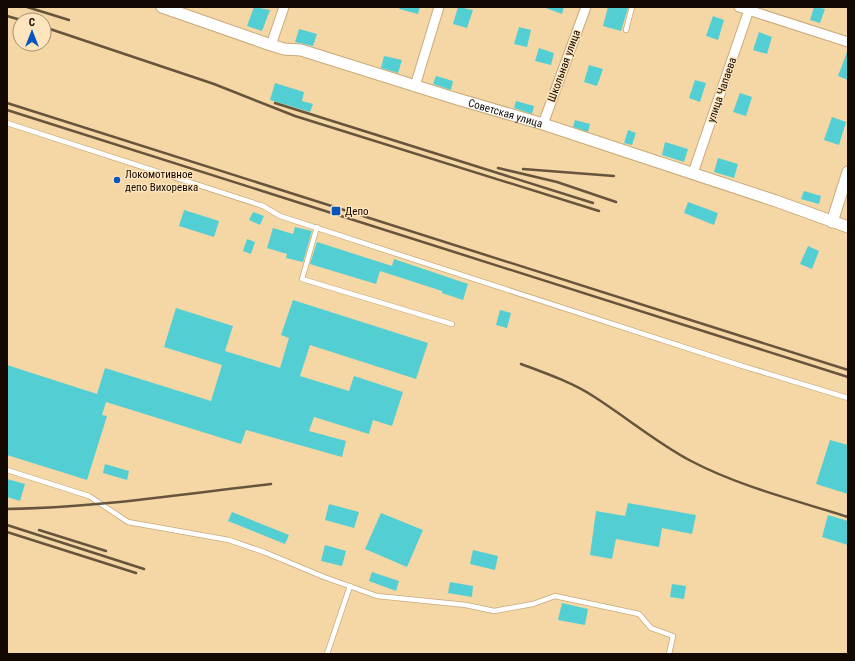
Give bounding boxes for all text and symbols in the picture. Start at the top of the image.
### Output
north arrow [12,12,52,52]
text: С [29,16,35,29]
street label: Школьная улица [545,28,583,104]
street label: улица Чапаева [705,56,739,124]
street label: Советская улица [467,96,544,130]
place label: Локомотивное депо Вихоревка [125,168,198,194]
marker: Локомотивное депо Вихоревка [112,175,122,185]
marker: Депо [330,205,342,217]
place label: Депо [345,205,369,218]

